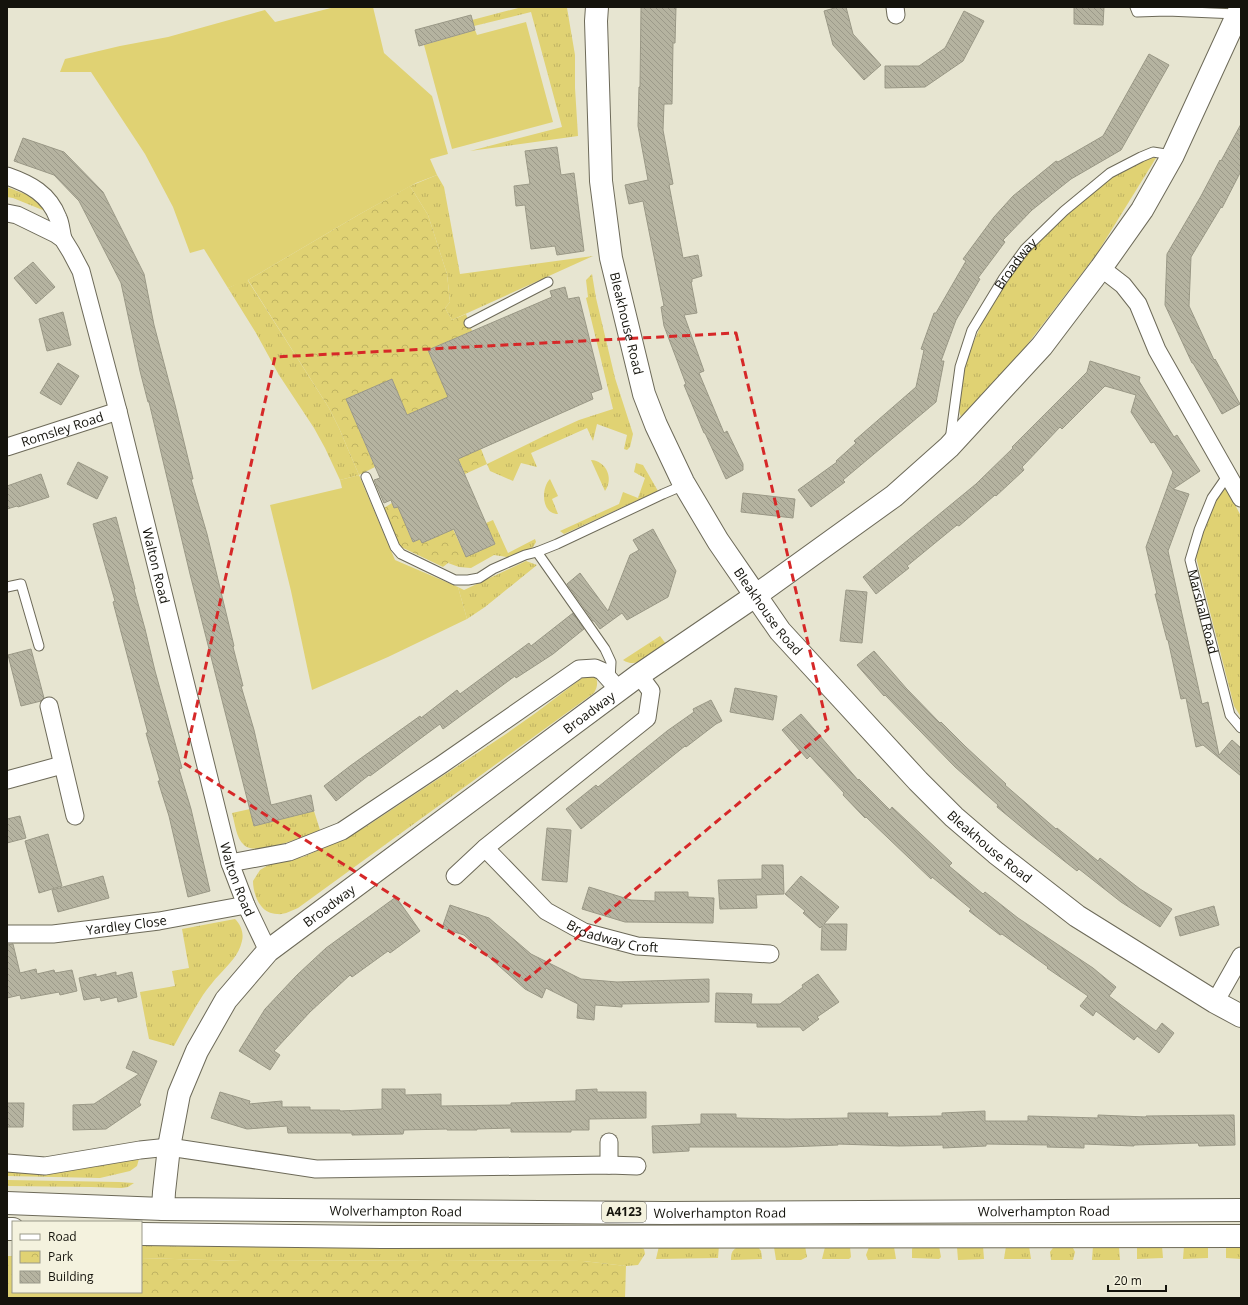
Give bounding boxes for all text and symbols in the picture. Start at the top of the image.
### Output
street label: Broadway [990,233,1041,293]
street label: Bleakhouse Road [606,270,648,376]
street label: Romsley Road [19,407,106,451]
street label: Walton Road [138,526,174,605]
street label: Bleakhouse Road [730,564,807,659]
street label: Marshall Road [1184,567,1223,656]
street label: Broadway [559,687,619,738]
street label: Bleakhouse Road [943,806,1036,887]
street label: Walton Road [216,840,259,919]
street label: Broadway [299,880,359,931]
street label: Yardley Close [85,911,168,939]
street label: Broadway Croft [564,915,659,956]
street label: Wolverhampton Road [330,1201,462,1220]
road number: A4123 [602,1202,646,1222]
street label: Wolverhampton Road [978,1202,1110,1220]
street label: Wolverhampton Road [654,1203,786,1222]
legend [12,1221,142,1293]
text: Road [48,1228,77,1245]
text: Park [48,1248,74,1265]
scale bar [1108,1267,1166,1293]
text: Building [48,1268,94,1285]
text: 20 m [1114,1272,1142,1289]

